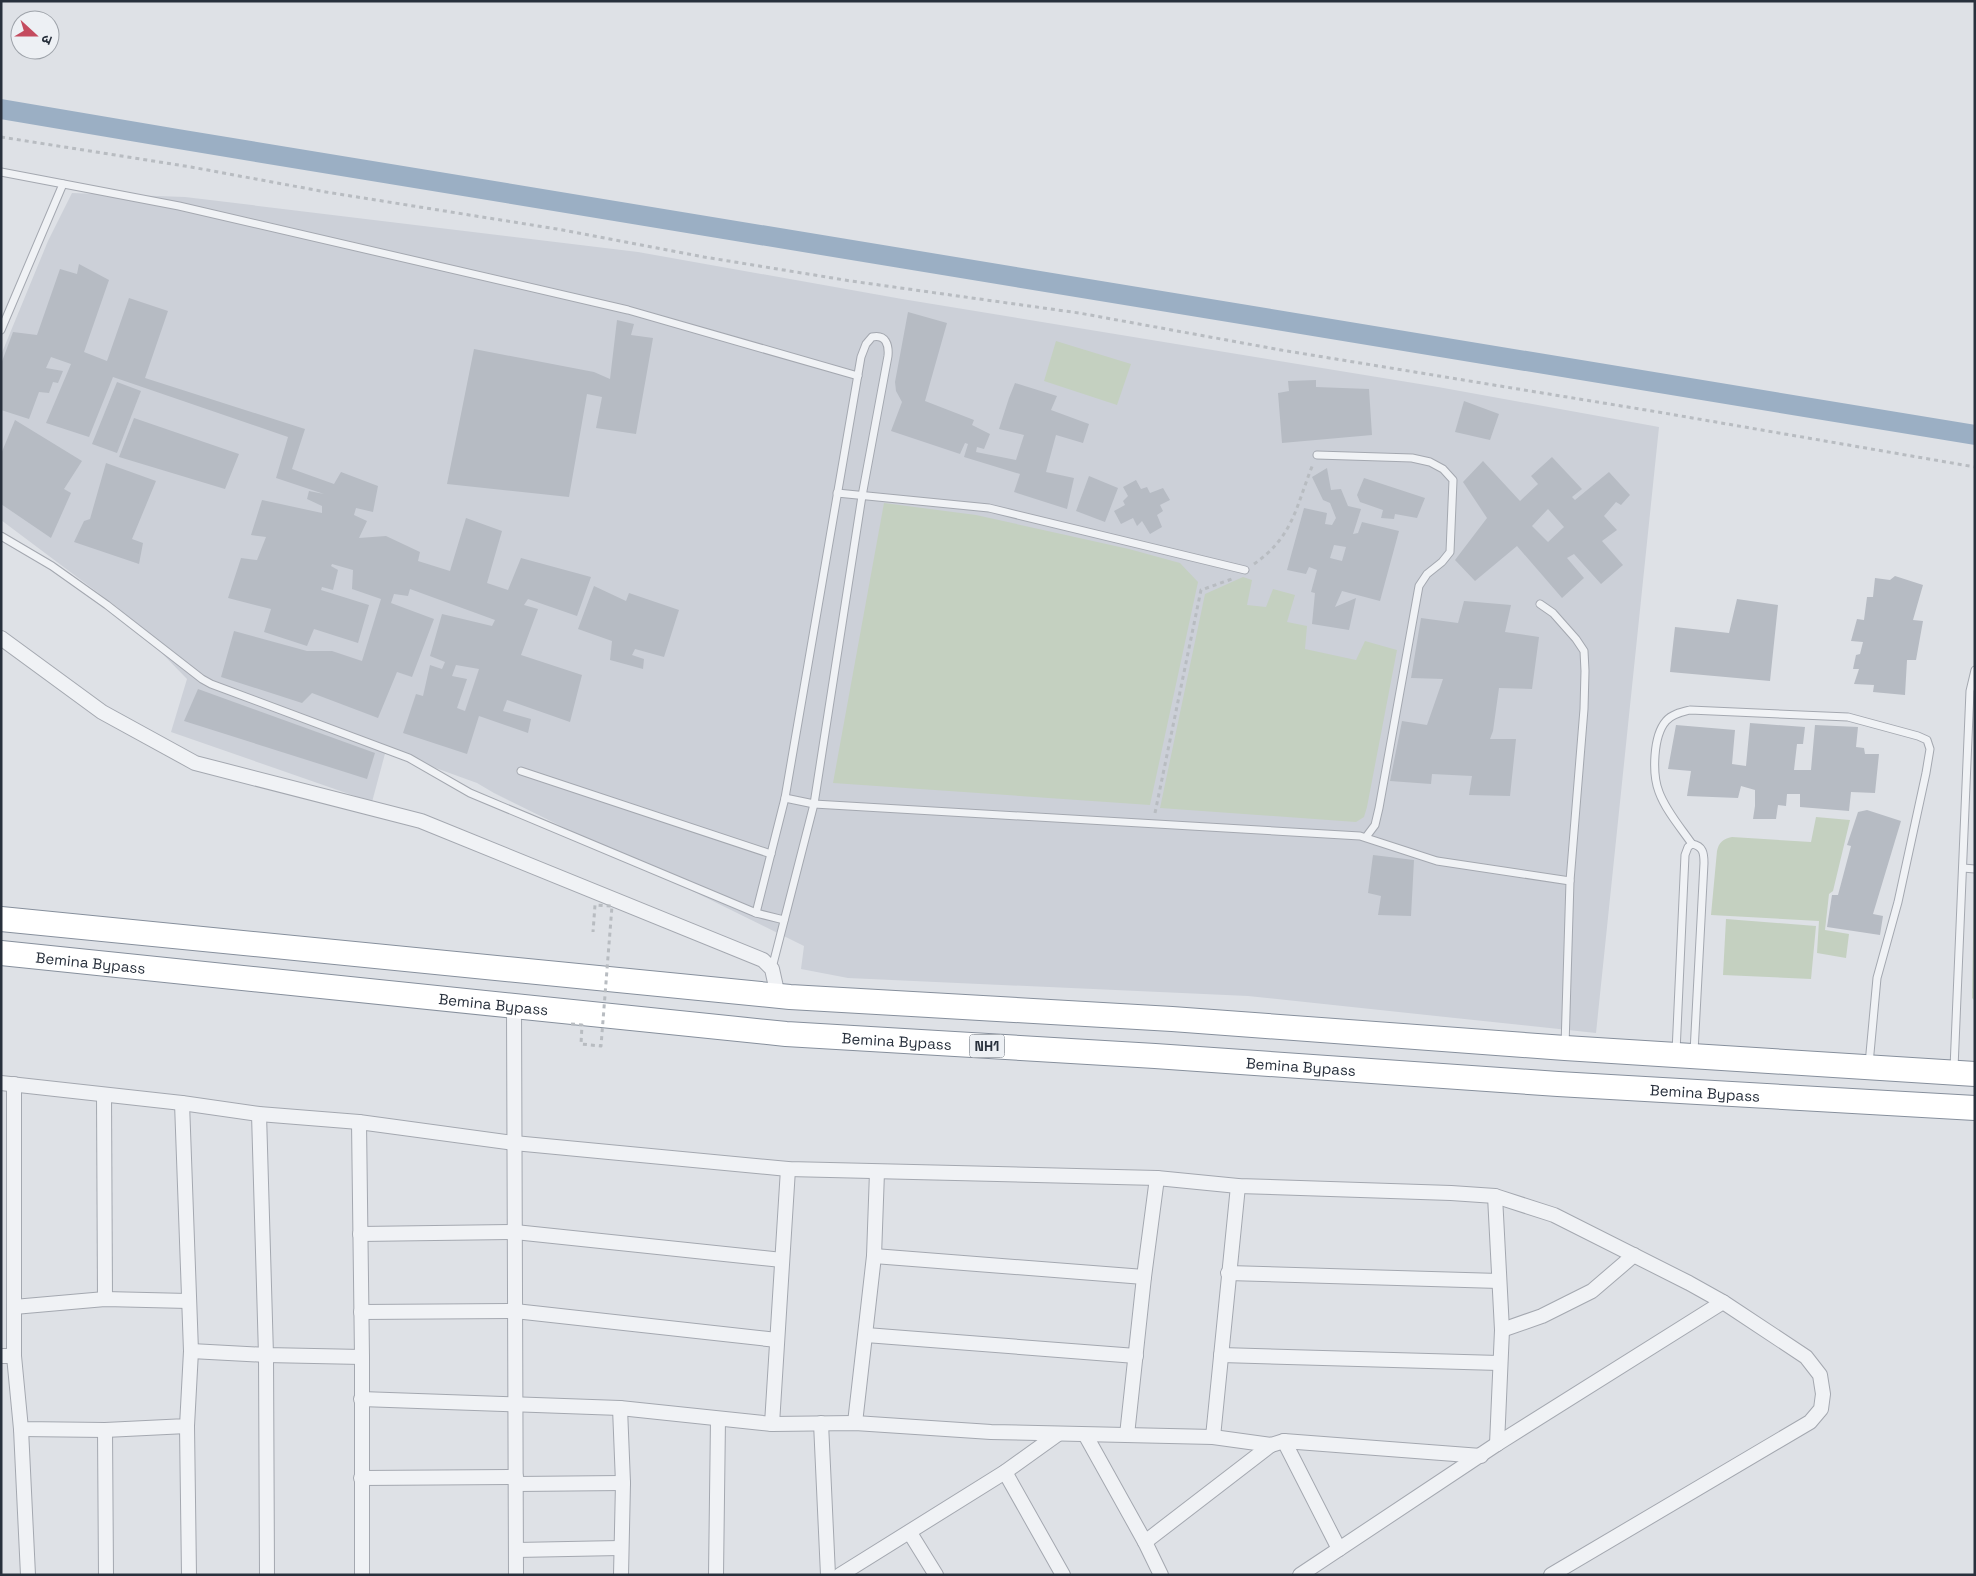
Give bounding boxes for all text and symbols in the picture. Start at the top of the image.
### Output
north arrow [10,10,60,60]
text: उ [37,33,57,47]
street label: Bemina Bypass [35,947,146,977]
street label: Bemina Bypass [438,989,549,1019]
street label: Bemina Bypass [841,1028,952,1053]
road number: NH1 [970,1034,1004,1058]
street label: Bemina Bypass [1245,1053,1357,1079]
street label: Bemina Bypass [1649,1080,1761,1105]

